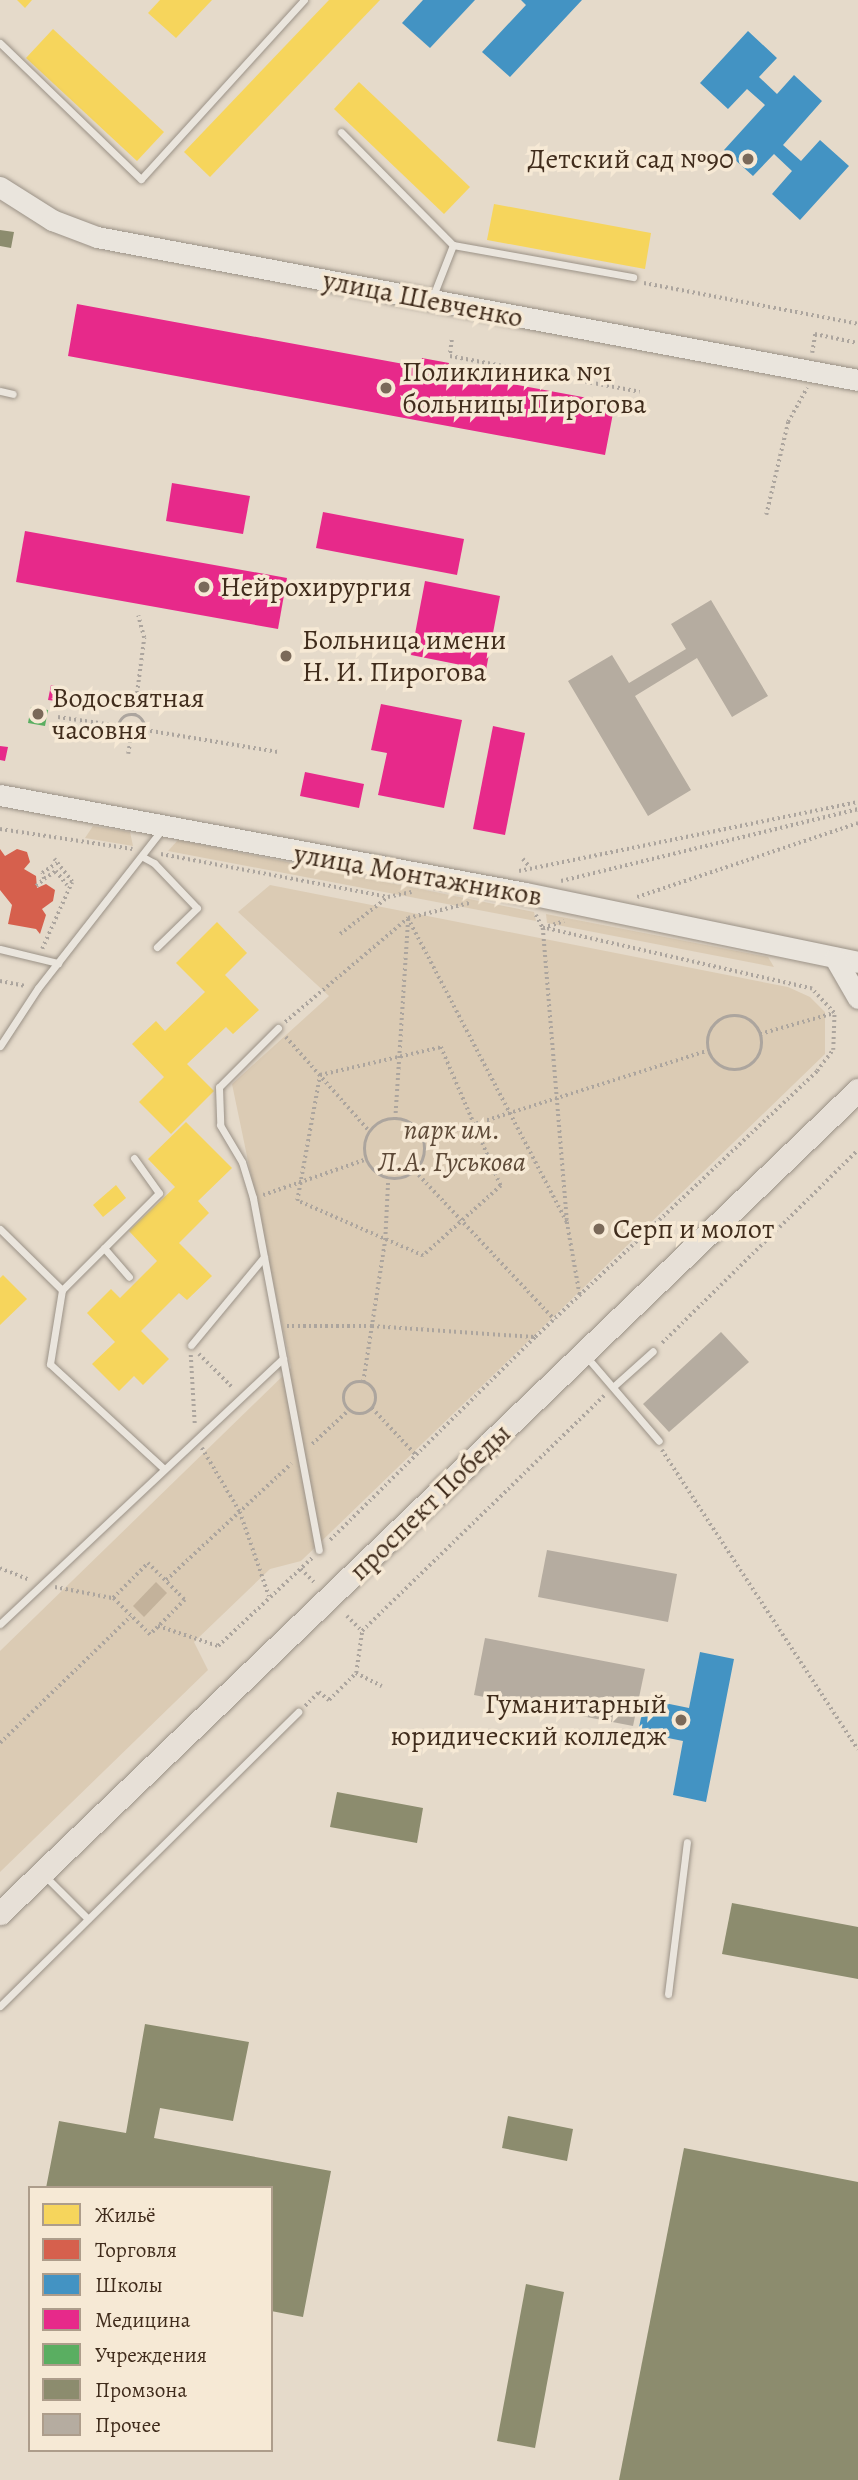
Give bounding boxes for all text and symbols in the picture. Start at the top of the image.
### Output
place label: Детский сад №90 [528,142,734,176]
marker: Детский сад №90 [740,151,756,167]
street label: улица Шевченко [320,263,526,335]
place label: Поликлиника №1 больницы Пирогова [402,355,646,421]
marker: Поликлиника №1 больницы Пирогова [376,378,396,398]
place label: Нейрохирургия [220,570,412,604]
marker: Нейрохирургия [194,577,214,597]
place label: Больница имени Н. И. Пирогова [302,623,506,689]
marker: Больница имени Н. И. Пирогова [276,646,296,666]
place label: Водосвятная часовня [52,681,205,747]
marker: Водосвятная часовня [30,706,46,722]
street label: улица Монтажников [291,837,545,913]
park label: парк им. Л.А. Гуськова [378,1113,526,1179]
place label: Серп и молот [613,1212,774,1246]
marker: Серп и молот [591,1221,607,1237]
street label: проспект Победы [342,1416,518,1588]
place label: Гуманитарный юридический колледж [390,1687,667,1753]
marker: Гуманитарный юридический колледж [673,1712,689,1728]
legend [28,2186,273,2452]
text: Жильё [95,2201,156,2229]
text: Торговля [95,2236,177,2264]
text: Школы [95,2271,163,2299]
text: Медицина [95,2306,190,2334]
text: Учреждения [95,2341,207,2369]
text: Промзона [95,2376,187,2404]
text: Прочее [95,2411,161,2439]

